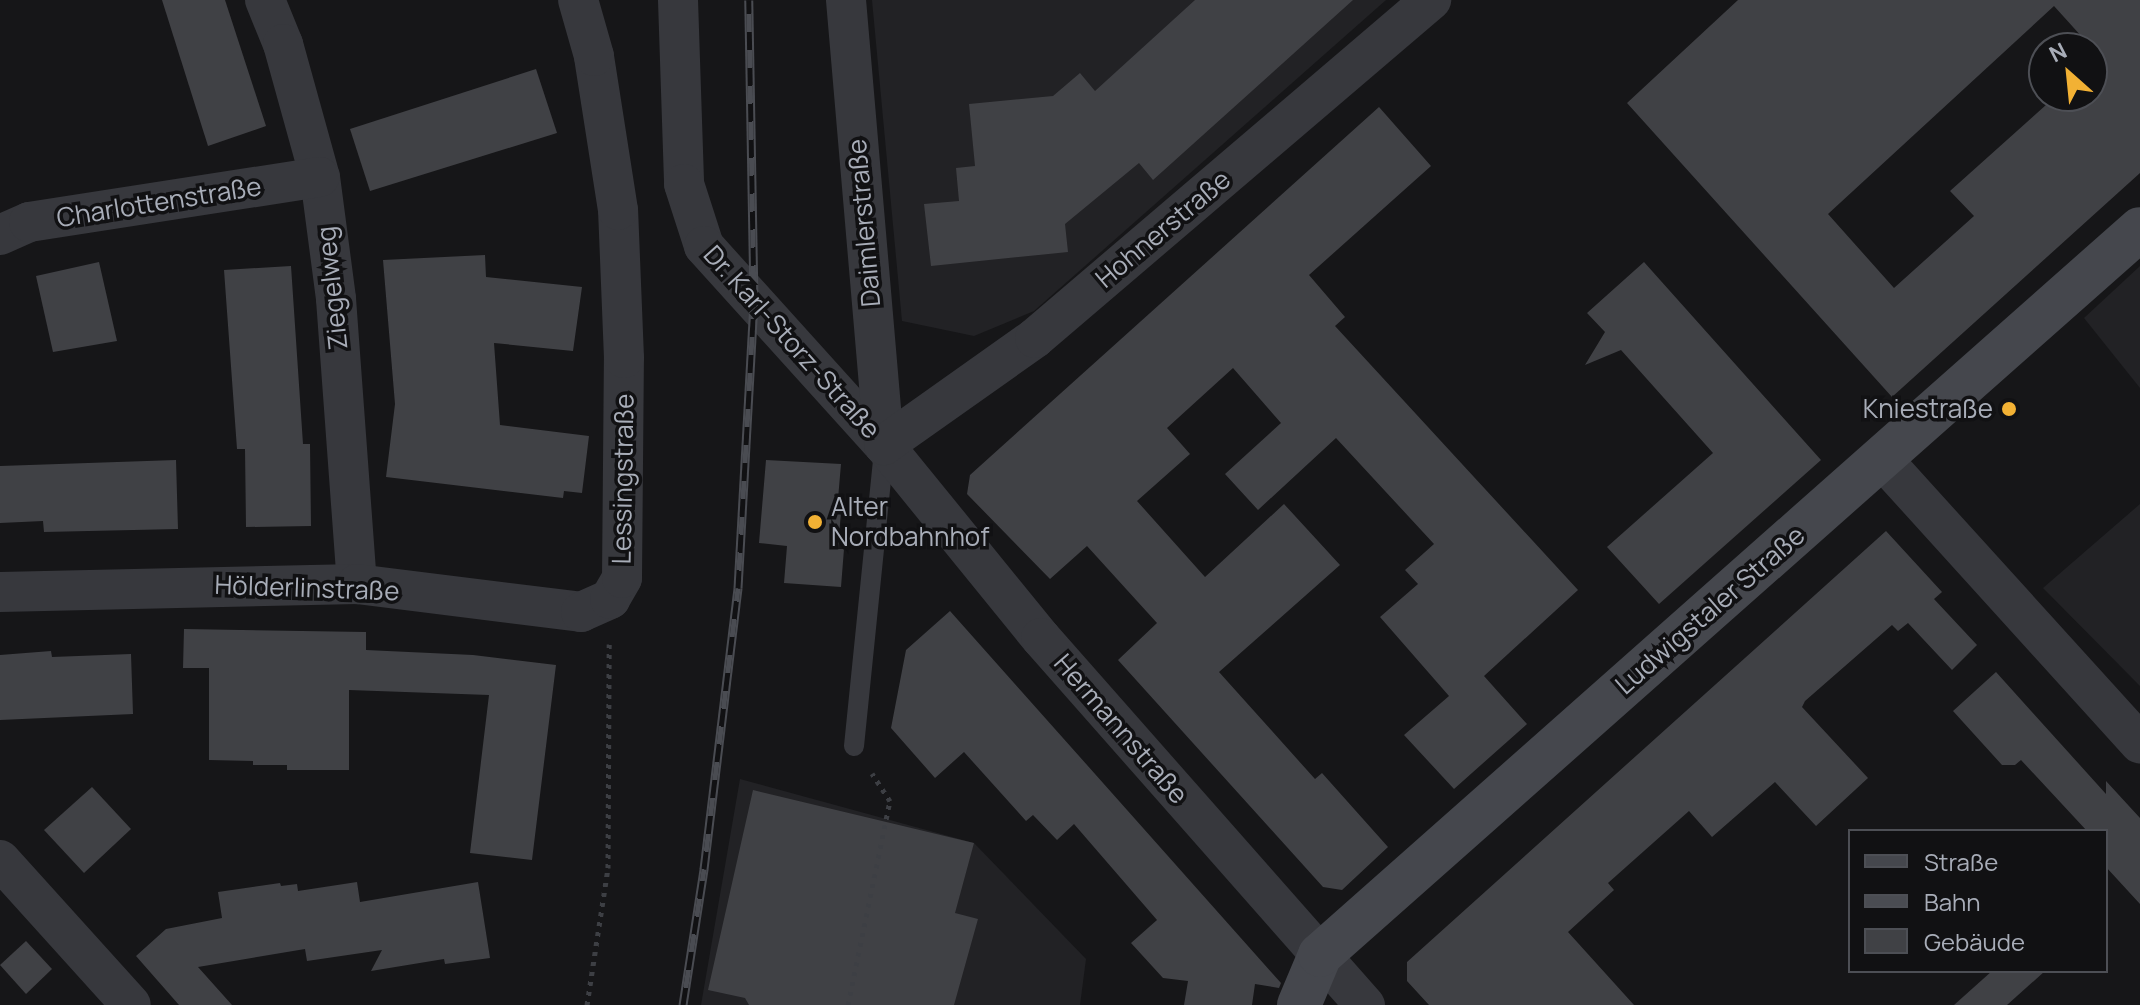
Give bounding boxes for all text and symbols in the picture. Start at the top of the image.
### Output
north arrow [2028,32,2108,112]
text: N [2044,35,2072,69]
street label: Daimlerstraße [841,138,887,308]
street label: Hohnerstraße [1089,164,1237,294]
street label: Charlottenstraße [54,170,264,234]
street label: Ziegelweg [310,225,354,351]
street label: Dr. Karl-Storz-Straße [697,239,887,445]
street label: Lessingstraße [606,393,640,565]
place label: Kniestraße [1863,393,1993,425]
marker: Kniestraße [2000,400,2018,418]
place label: Alter Nordbahnhof [831,491,989,552]
marker: Alter Nordbahnhof [806,513,824,531]
street label: Ludwigstaler Straße [1609,519,1811,701]
street label: Hölderlinstraße [214,569,400,607]
street label: Hermannstraße [1048,648,1194,810]
legend [1848,829,2108,973]
text: Straße [1924,845,1998,878]
text: Bahn [1924,885,1981,918]
text: Gebäude [1924,925,2025,958]

